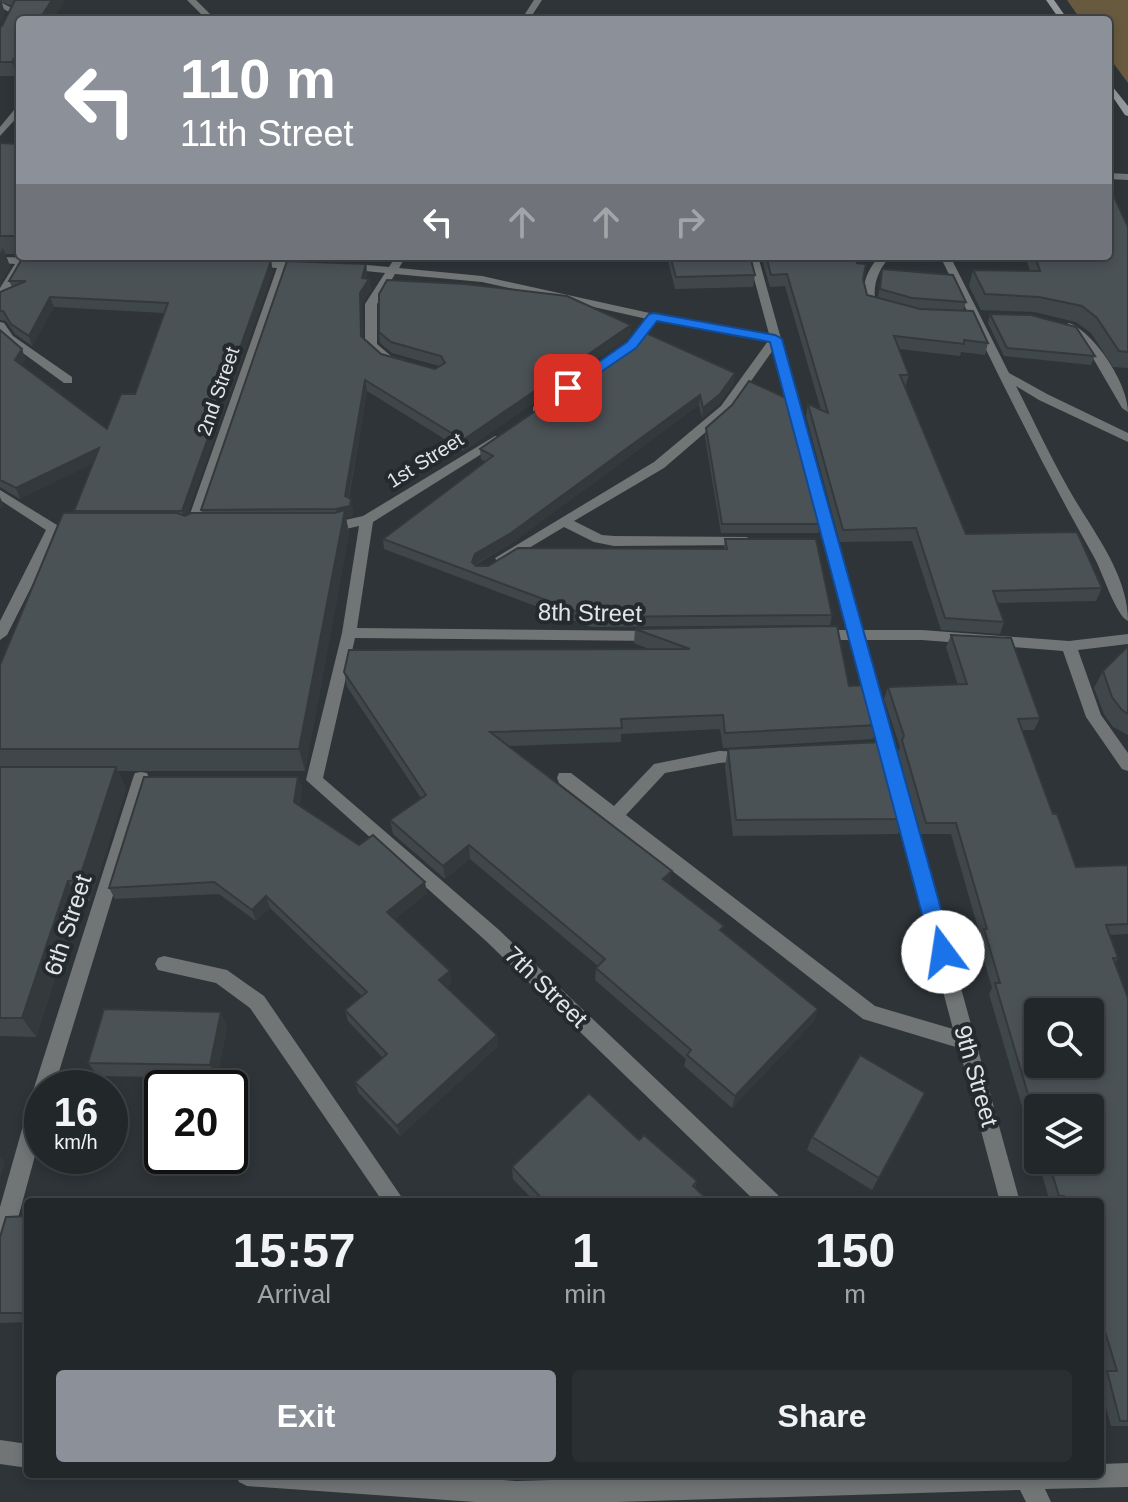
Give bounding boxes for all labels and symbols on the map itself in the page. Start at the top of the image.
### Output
street label: 2nd Street [193,343,244,438]
pin [534,354,602,422]
street label: 1st Street [383,428,467,492]
street label: 8th Street [538,598,643,627]
street label: 6th Street [39,871,97,979]
position arrow [901,910,985,994]
street label: 7th Street [500,941,593,1033]
street label: 9th Street [949,1022,1004,1130]
speed limit sign: 20 [144,1070,248,1174]

